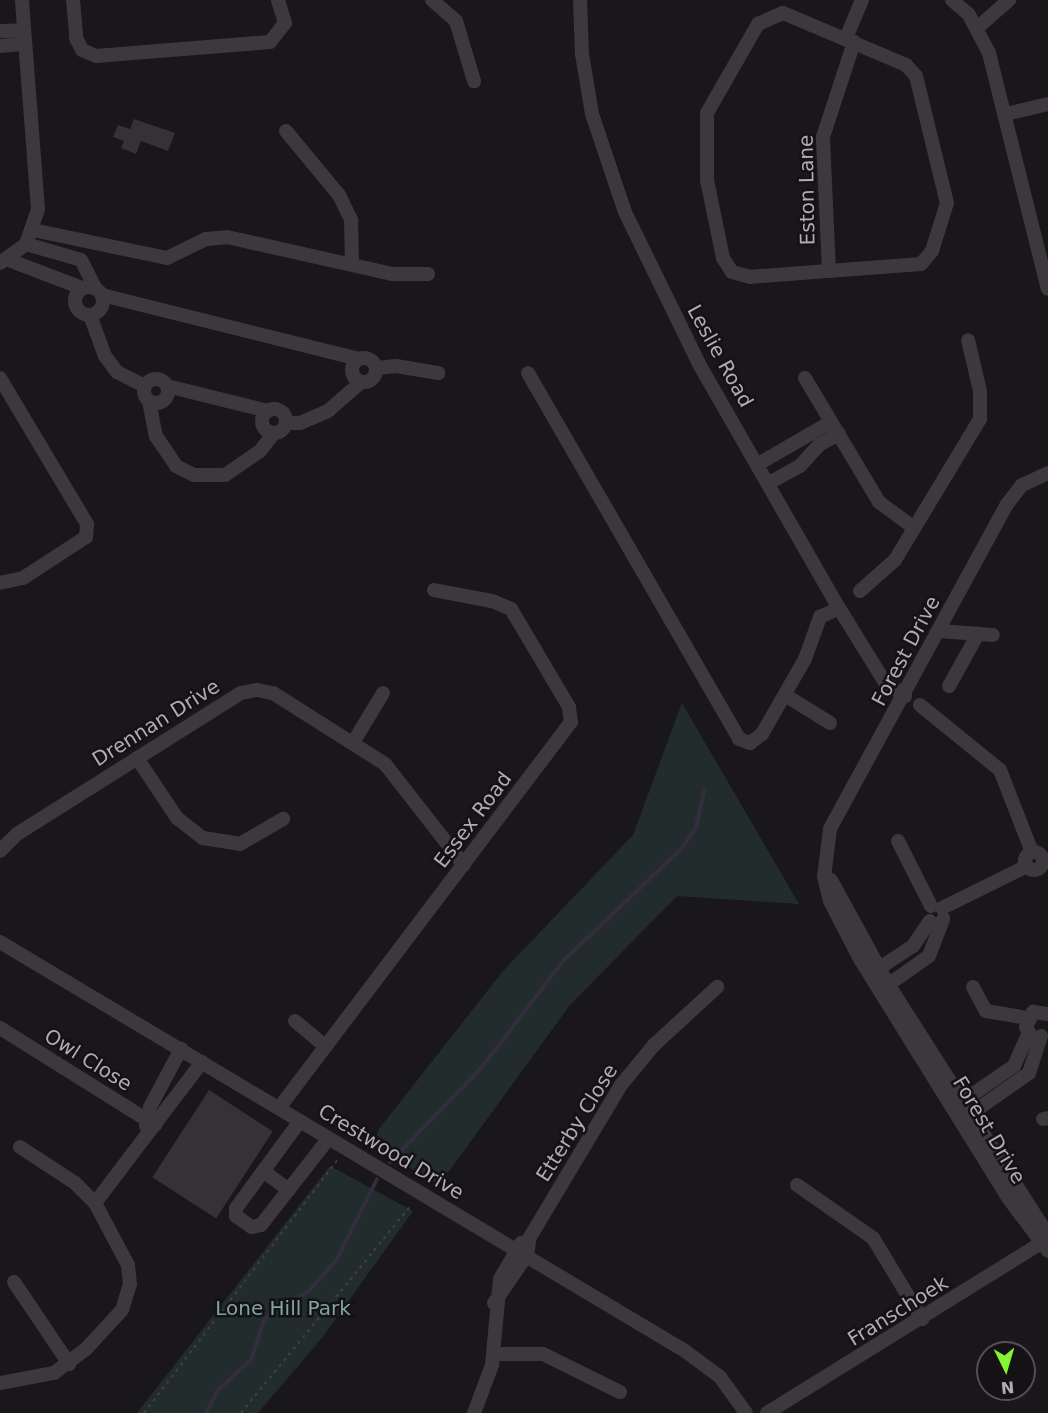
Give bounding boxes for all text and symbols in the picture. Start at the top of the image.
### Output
street label: Eston Lane [794,135,820,245]
street label: Leslie Road [682,301,758,411]
street label: Forest Drive [867,592,945,710]
street label: Drennan Drive [88,674,224,772]
street label: Essex Road [429,767,517,873]
street label: Owl Close [40,1024,136,1096]
street label: Etterby Close [531,1060,623,1186]
street label: Forest Drive [948,1072,1030,1188]
street label: Crestwood Drive [314,1099,468,1205]
street label: Franschoek [844,1271,952,1351]
park label: Lone Hill Park [215,1296,351,1320]
north arrow [976,1341,1036,1401]
text: N [1000,1377,1015,1397]

